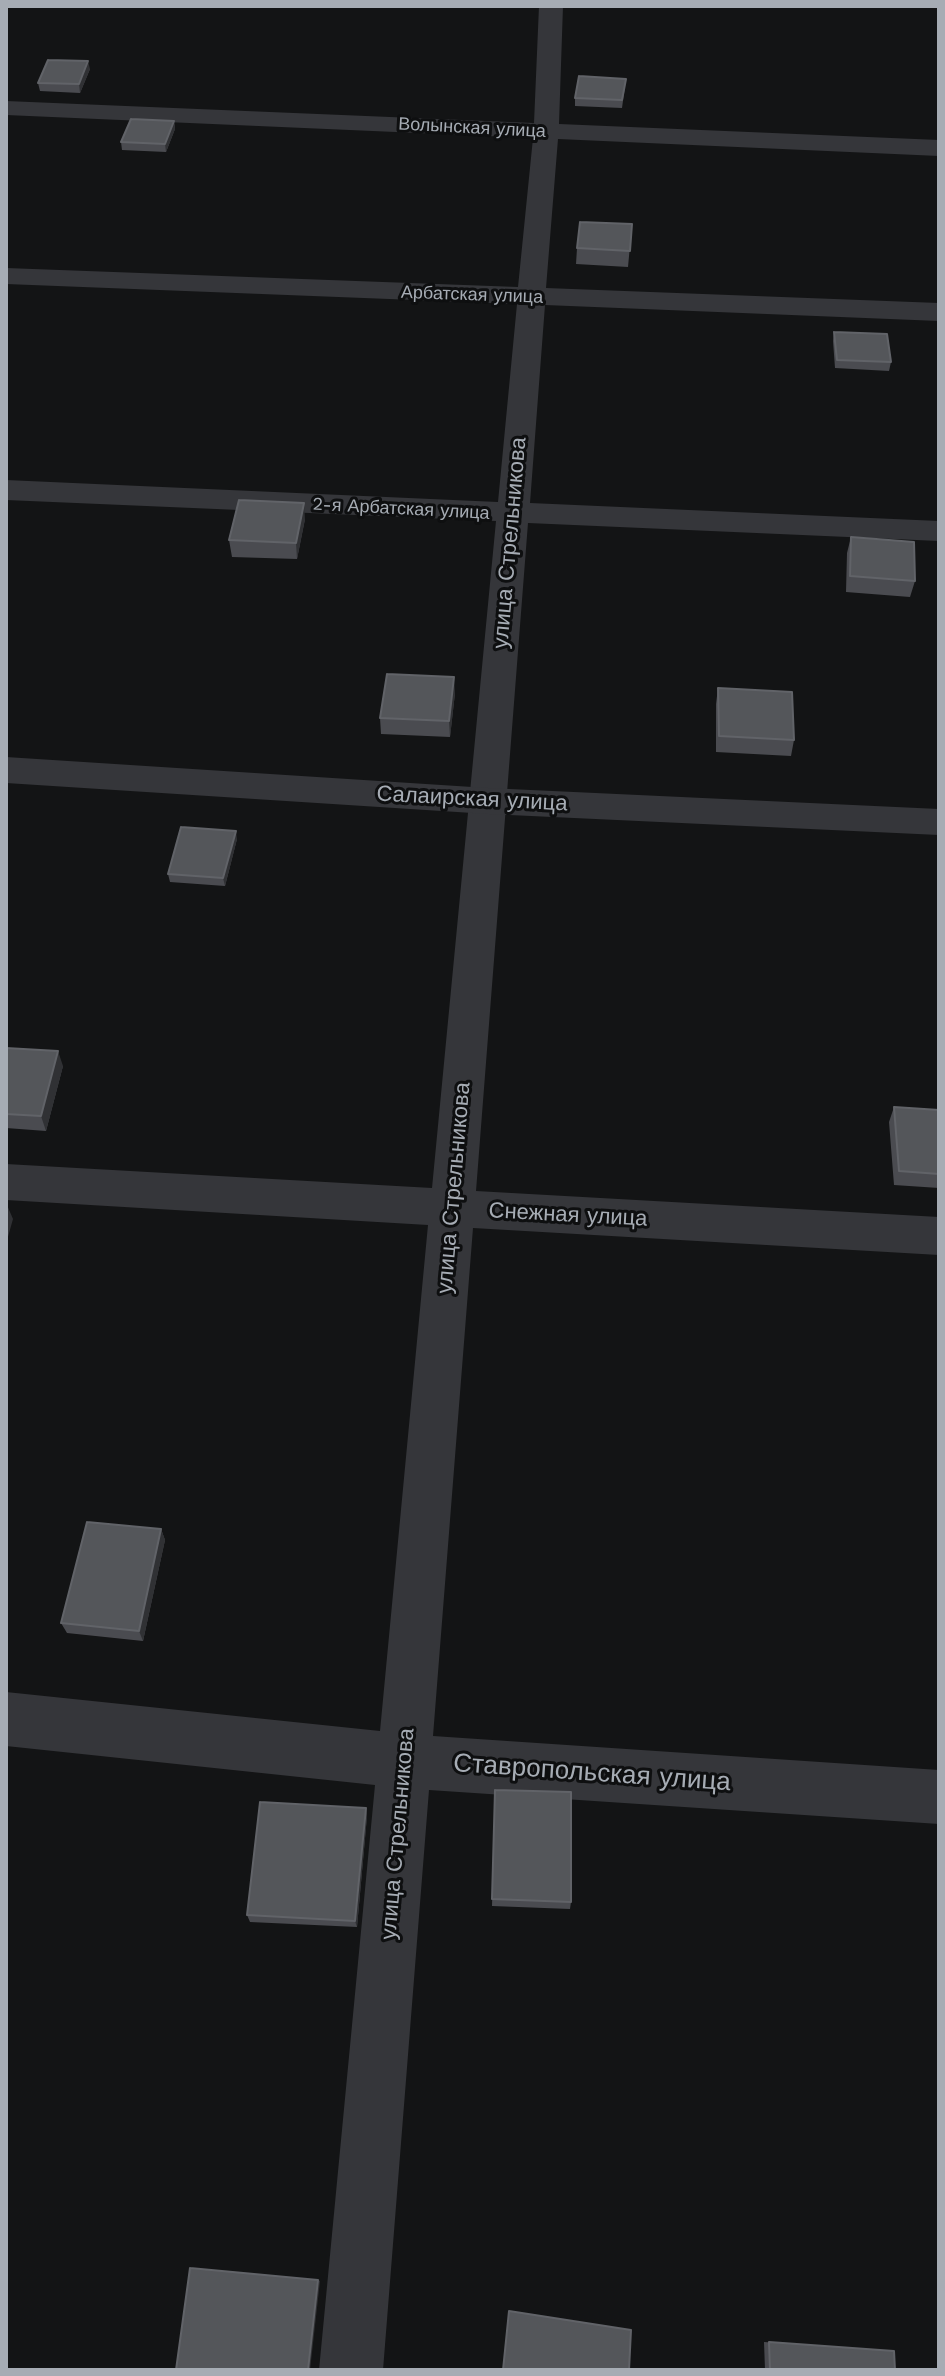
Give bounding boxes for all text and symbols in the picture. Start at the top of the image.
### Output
street label: Волынская улица [398,113,546,143]
street label: Арбатская улица [401,282,543,308]
street label: улица Стрельникова [488,436,532,650]
street label: 2-я Арбатская улица [312,494,490,524]
street label: Салаирская улица [376,781,568,817]
street label: улица Стрельникова [432,1081,476,1295]
street label: Снежная улица [488,1198,648,1232]
street label: улица Стрельникова [376,1727,420,1941]
street label: Ставропольская улица [452,1748,732,1798]

